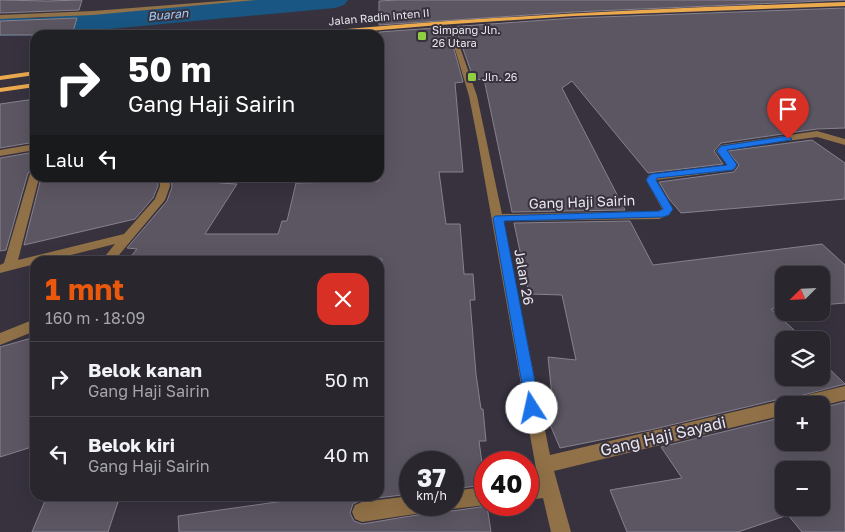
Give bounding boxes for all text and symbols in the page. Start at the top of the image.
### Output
water label: Buaran [147,5,190,24]
street label: Jalan Radin Inten II [328,6,430,27]
place label: Simpang Jln. 26 Utara [432,23,501,49]
marker: Simpang Jln. 26 Utara [416,30,428,42]
text: 50 m [128,48,211,90]
icon: right [45,50,110,115]
place label: Jln. 26 [482,70,518,83]
marker: Jln. 26 [466,71,478,83]
pin [767,88,809,139]
text: Gang Haji Sairin [128,90,295,117]
icon: arrive [774,95,802,123]
icon: left [94,145,122,173]
text: Lalu [45,148,84,171]
street label: Gang Haji Sairin [528,191,635,212]
street label: Jalan 26 [511,247,538,306]
north arrow [775,266,830,321]
map controls [775,266,830,516]
text: 1 mnt [45,271,124,307]
button: close [317,273,369,325]
text: 160 m · 18:09 [45,308,145,328]
button: layers [775,331,830,386]
text: Belok kanan [88,358,202,381]
icon: right [45,365,73,393]
text: 50 m [325,368,369,391]
text: Gang Haji Sairin [88,381,210,401]
position arrow [505,381,557,433]
button: + [775,396,830,451]
street label: Gang Haji Sayadi [598,412,728,460]
text: Belok kiri [88,433,175,456]
icon: left [45,440,73,468]
text: 40 m [324,443,369,466]
speed limit sign: 40 [474,451,539,516]
text: Gang Haji Sairin [88,456,210,476]
button: − [775,461,830,516]
text: 37 [417,462,446,493]
text: km/h [416,488,447,503]

